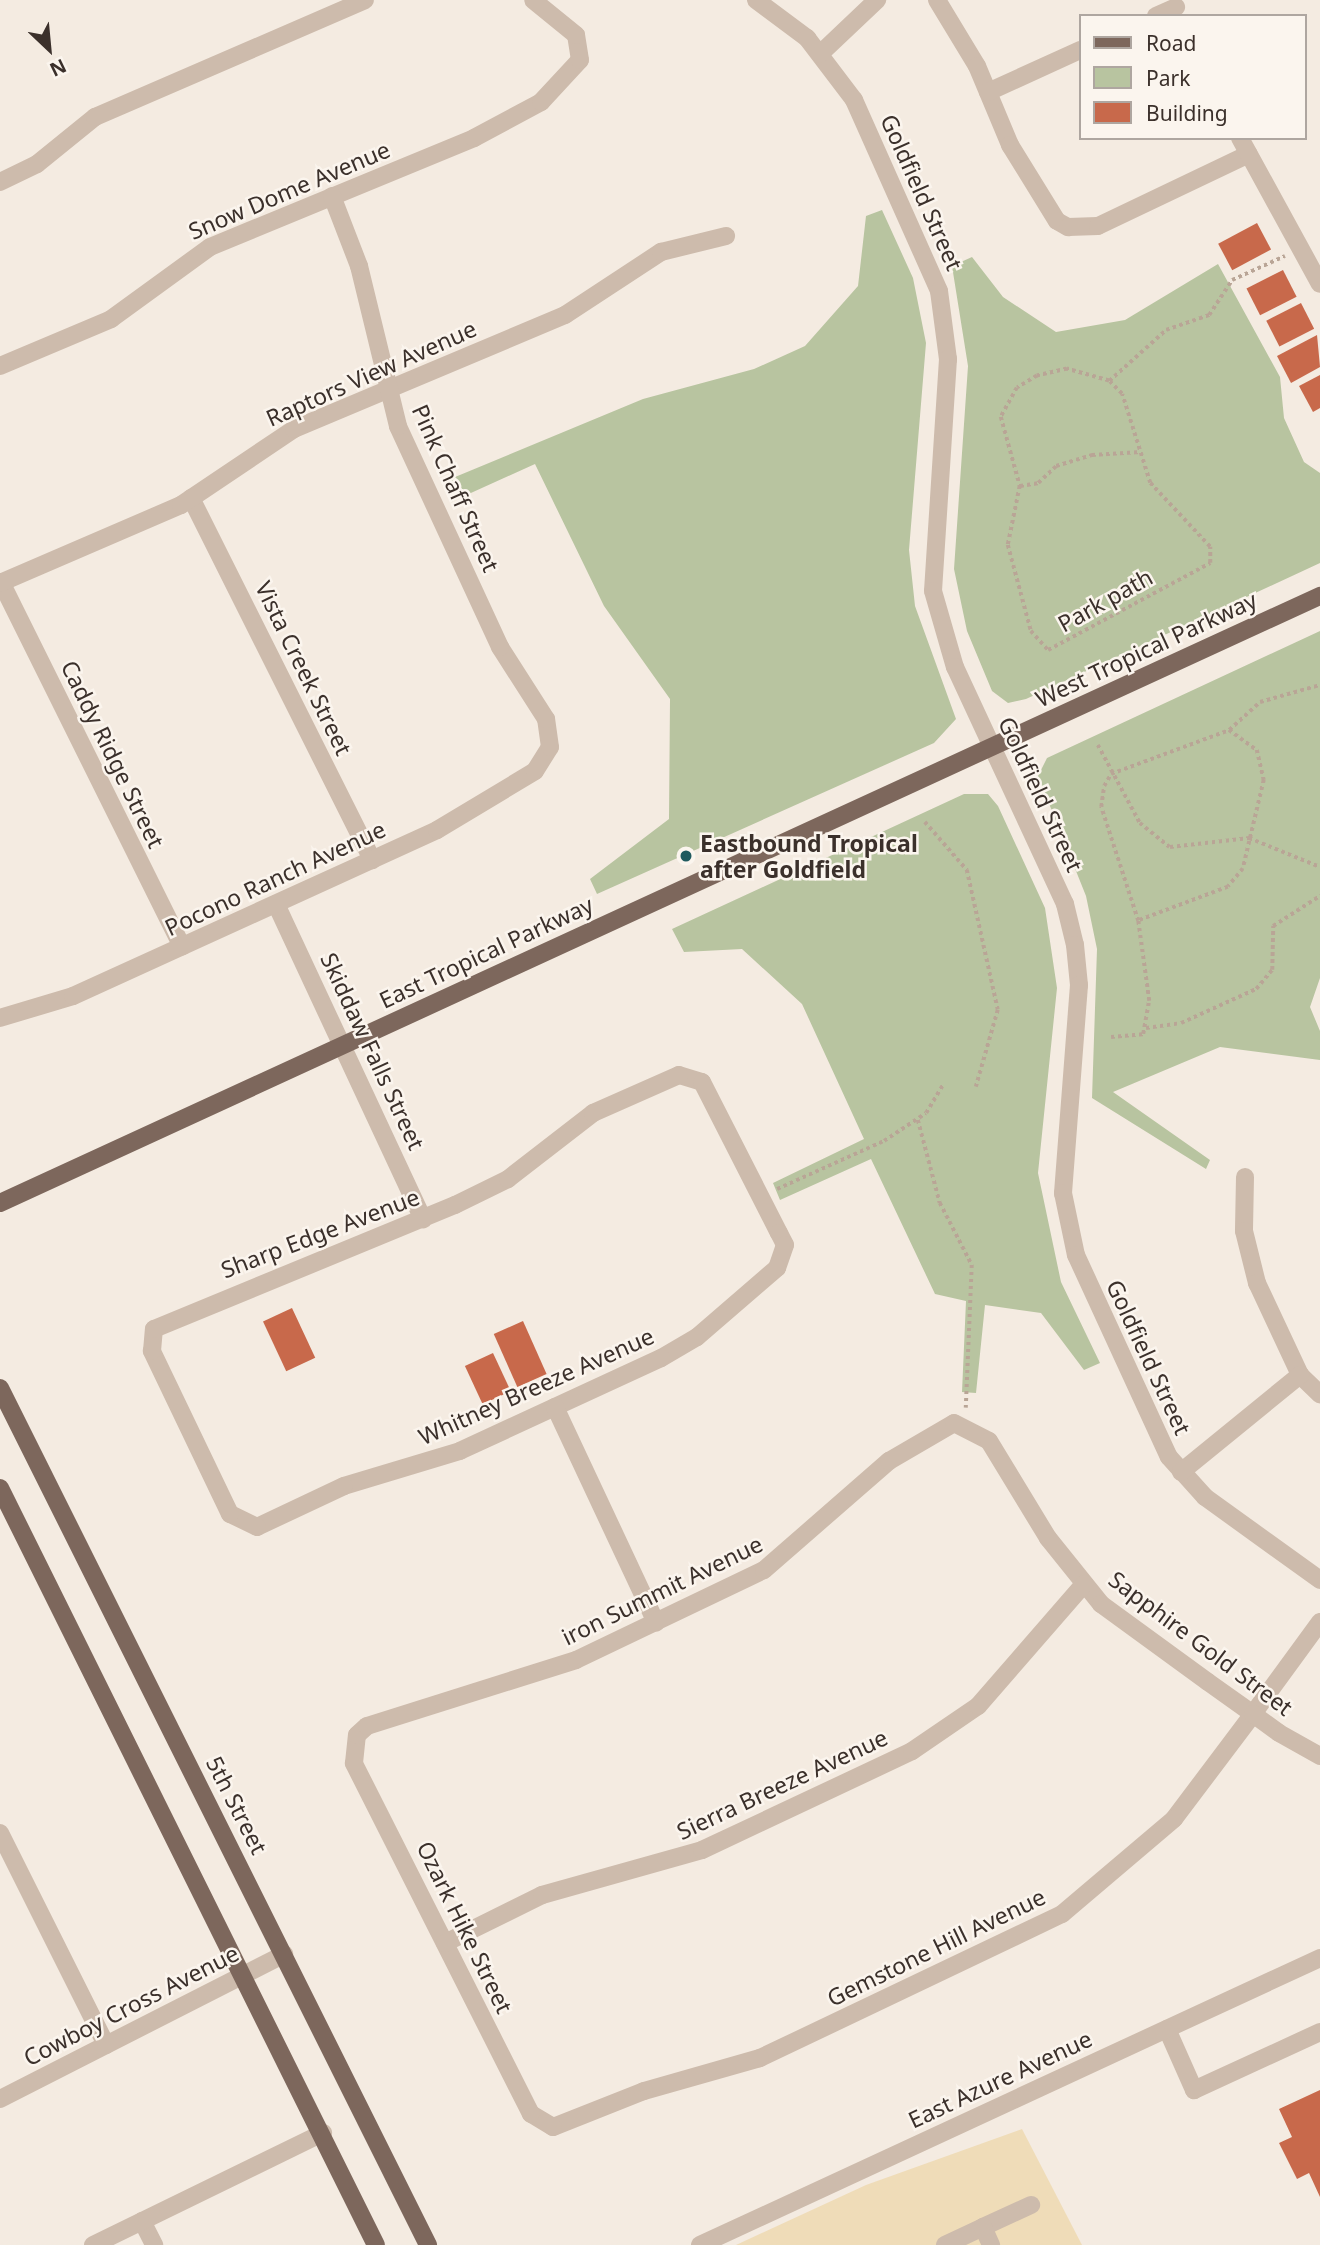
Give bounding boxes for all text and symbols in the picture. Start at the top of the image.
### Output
north arrow [14,14,84,84]
legend [1078,14,1306,140]
text: Road [1146,29,1196,57]
text: N [46,53,71,83]
text: Park [1146,64,1190,92]
text: Building [1146,99,1228,127]
street label: Goldfield Street [875,110,969,274]
street label: Snow Dome Avenue [184,135,394,245]
street label: Raptors View Avenue [262,314,480,432]
street label: Pink Chaff Street [407,400,505,576]
street label: Park path [1053,563,1157,637]
street label: Vista Creek Street [250,577,358,759]
street label: West Tropical Parkway [1031,586,1261,712]
street label: Caddy Ridge Street [56,656,170,852]
street label: Goldfield Street [993,712,1089,876]
street label: Pocono Ranch Avenue [160,815,390,941]
place label: Eastbound Tropical after Goldfield [700,829,918,883]
marker: Eastbound Tropical after Goldfield [678,848,694,864]
street label: East Tropical Parkway [375,890,597,1014]
street label: Skiddaw Falls Street [315,948,431,1154]
street label: Sharp Edge Avenue [217,1182,423,1284]
street label: Goldfield Street [1101,1275,1197,1439]
street label: Whitney Breeze Avenue [414,1322,658,1450]
street label: iron Summit Avenue [557,1529,767,1651]
street label: Sapphire Gold Street [1104,1565,1298,1721]
street label: Sierra Breeze Avenue [672,1723,892,1845]
street label: 5th Street [201,1752,273,1858]
street label: Ozark Hike Street [411,1837,519,2017]
street label: Gemstone Hill Avenue [822,1882,1050,2012]
street label: Cowboy Cross Avenue [19,1939,243,2071]
street label: East Azure Avenue [904,2024,1096,2134]

